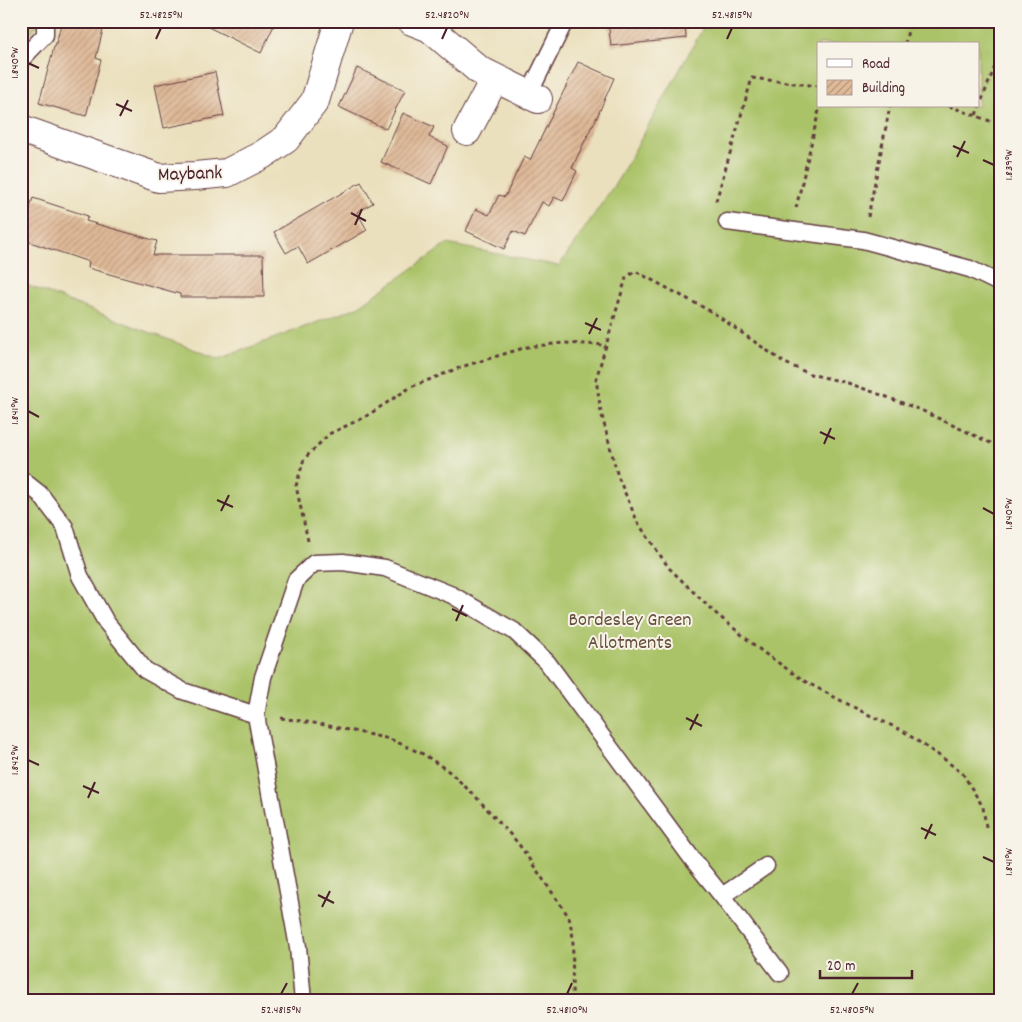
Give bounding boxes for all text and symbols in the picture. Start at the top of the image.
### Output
text: 52.4825°N [139,7,183,24]
text: 52.4820°N [425,7,469,24]
text: 52.4815°N [712,7,752,24]
legend [817,42,980,108]
text: 1.840°W [7,47,24,79]
text: Road [862,54,890,76]
text: Building [862,78,905,100]
text: 1.839°W [1001,149,1018,181]
street label: Maybank [157,160,223,190]
text: 1.841°W [7,397,24,425]
text: 1.840°W [1001,498,1018,530]
park label: Bordesley Green Allotments [569,607,692,658]
text: 1.842°W [7,745,24,775]
text: 1.841°W [1001,848,1018,876]
scale bar [820,947,912,979]
text: 20 m [827,956,855,978]
text: 52.4815°N [261,1002,301,1019]
text: 52.4810°N [546,1002,588,1019]
text: 52.4805°N [830,1002,874,1019]

